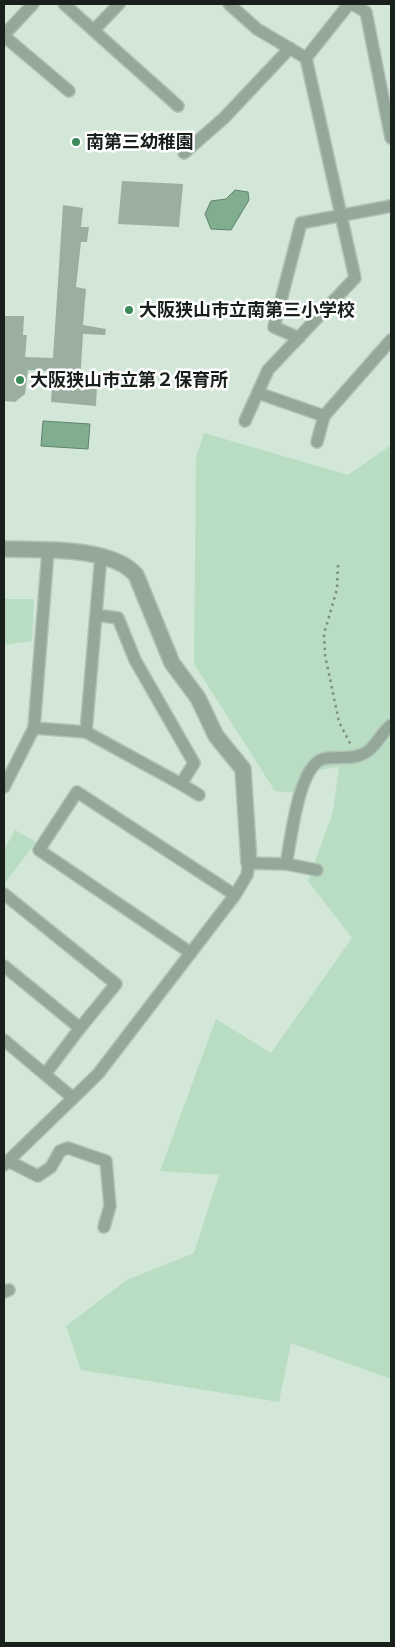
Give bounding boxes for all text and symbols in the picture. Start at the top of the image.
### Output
place label: 南第三幼稚園 [86,129,194,156]
marker: 南第三幼稚園 [70,136,82,148]
place label: 大阪狭山市立南第三小学校 [139,297,355,324]
marker: 大阪狭山市立南第三小学校 [123,304,135,316]
place label: 大阪狭山市立第２保育所 [30,367,228,394]
marker: 大阪狭山市立第２保育所 [14,374,26,386]

